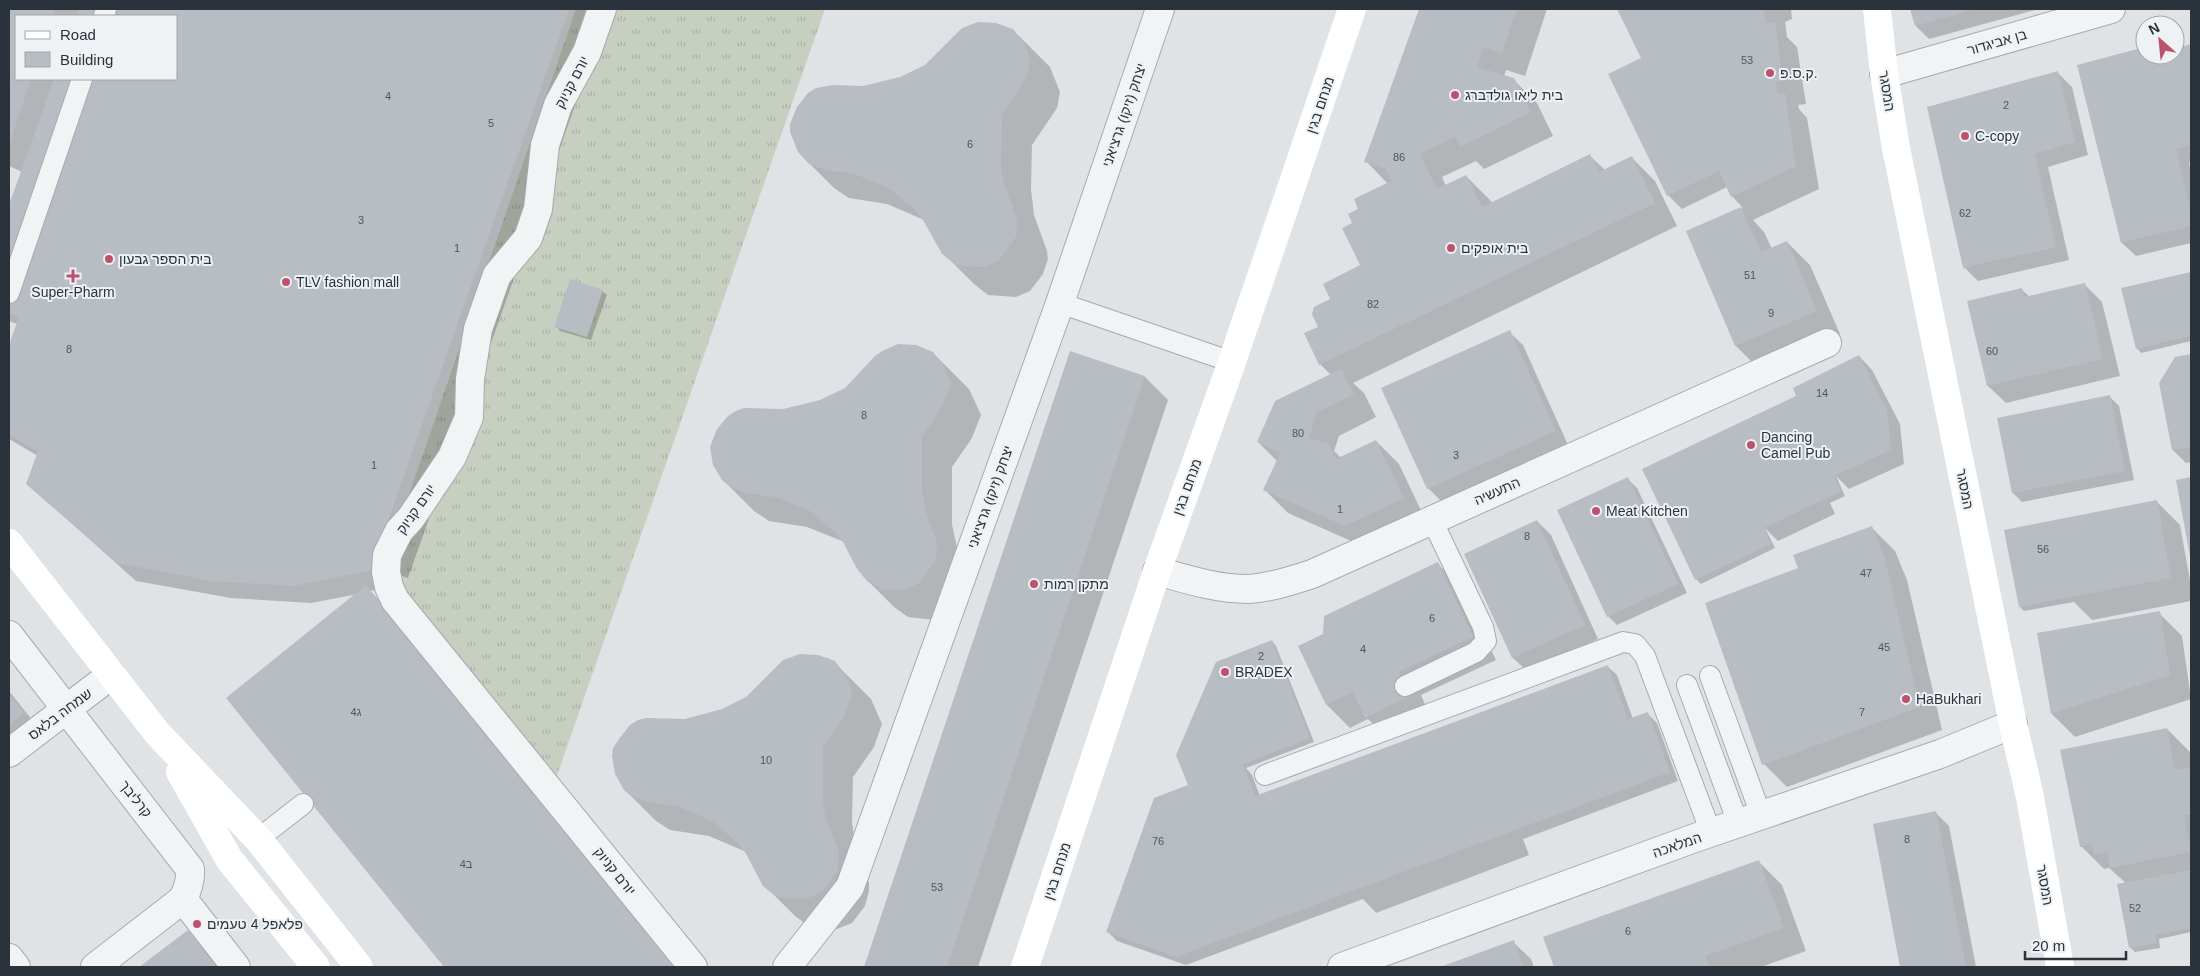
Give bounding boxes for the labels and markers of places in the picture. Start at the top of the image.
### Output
place label: ק.ס.פ. [1780,65,1818,81]
marker: ק.ס.פ. [1764,67,1776,79]
place label: בית ליאו גולדברג [1465,87,1563,103]
marker: בית ליאו גולדברג [1449,89,1461,101]
place label: C-copy [1975,128,2019,144]
marker: C-copy [1959,130,1971,142]
place label: בית אופקים [1461,240,1528,256]
marker: בית אופקים [1445,242,1457,254]
place label: בית הספר גבעון [119,251,212,267]
marker: בית הספר גבעון [103,253,115,265]
marker: Super-Pharm [67,270,79,282]
place label: TLV fashion mall [296,274,399,290]
marker: TLV fashion mall [280,276,292,288]
place label: Super-Pharm [31,284,115,300]
place label: Dancing Camel Pub [1761,429,1830,461]
marker: Dancing Camel Pub [1745,439,1757,451]
place label: Meat Kitchen [1606,503,1688,519]
marker: Meat Kitchen [1590,505,1602,517]
place label: מתקן רמות [1044,576,1109,592]
marker: מתקן רמות [1028,578,1040,590]
place label: BRADEX [1235,664,1293,680]
marker: BRADEX [1219,666,1231,678]
place label: HaBukhari [1916,691,1981,707]
marker: HaBukhari [1900,693,1912,705]
place label: פלאפל 4 טעמים [207,916,303,932]
marker: פלאפל 4 טעמים [191,918,203,930]

